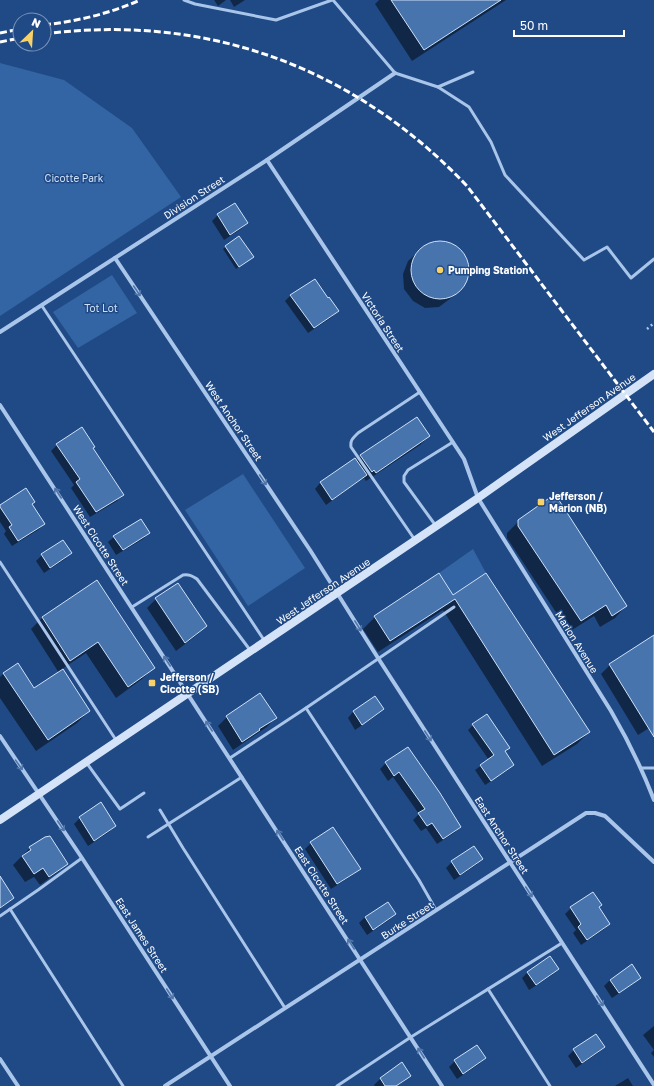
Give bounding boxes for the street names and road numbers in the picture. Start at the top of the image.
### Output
street label: Division Street [161,173,227,221]
street label: Victoria Street [359,290,407,354]
street label: West Jefferson Avenue [540,370,638,444]
street label: West Anchor Street [203,379,265,463]
street label: West Cicotte Street [70,503,132,587]
street label: West Jefferson Avenue [274,555,372,627]
street label: Marion Avenue [553,609,601,675]
street label: East Anchor Street [472,794,532,876]
street label: East Cicotte Street [292,844,352,926]
street label: East James Street [113,895,171,975]
street label: Burke Street [379,899,435,941]

